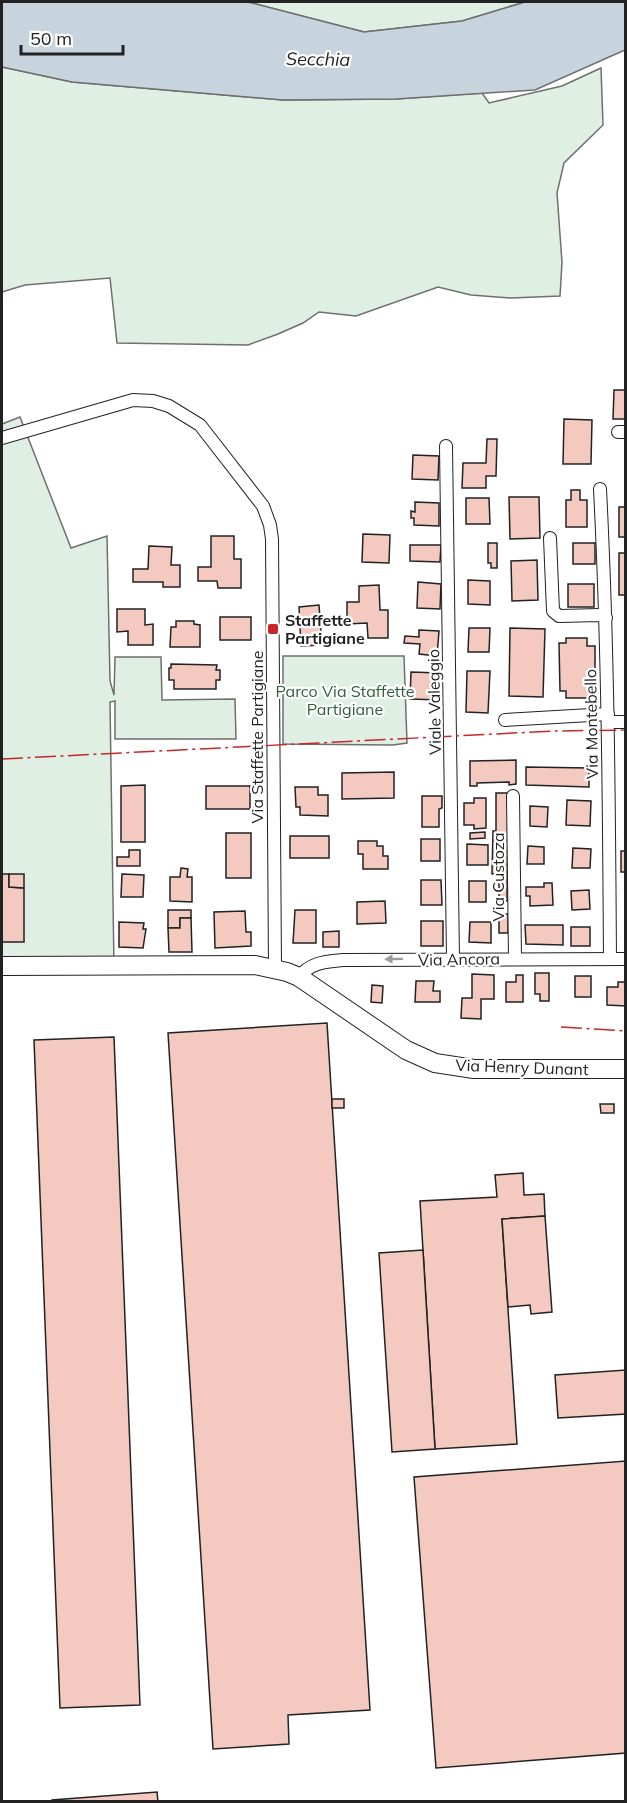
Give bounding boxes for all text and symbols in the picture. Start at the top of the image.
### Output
scale bar [21,18,123,56]
text: 50 m [30,27,72,50]
water label: Secchia [286,47,351,71]
place label: Staffette Partigiane [285,610,365,648]
marker: Staffette Partigiane [266,622,280,636]
street label: Viale Valeggio [423,649,445,755]
street label: Via Staffette Partigiane [247,650,267,824]
street label: Via Montebello [580,669,602,779]
park label: Parco Via Staffette Partigiane [276,681,414,719]
street label: Via Custoza [488,833,508,921]
street label: Via Ancora [418,948,500,970]
one-way arrow [385,955,404,964]
street label: Via Henry Dunant [455,1055,589,1079]

